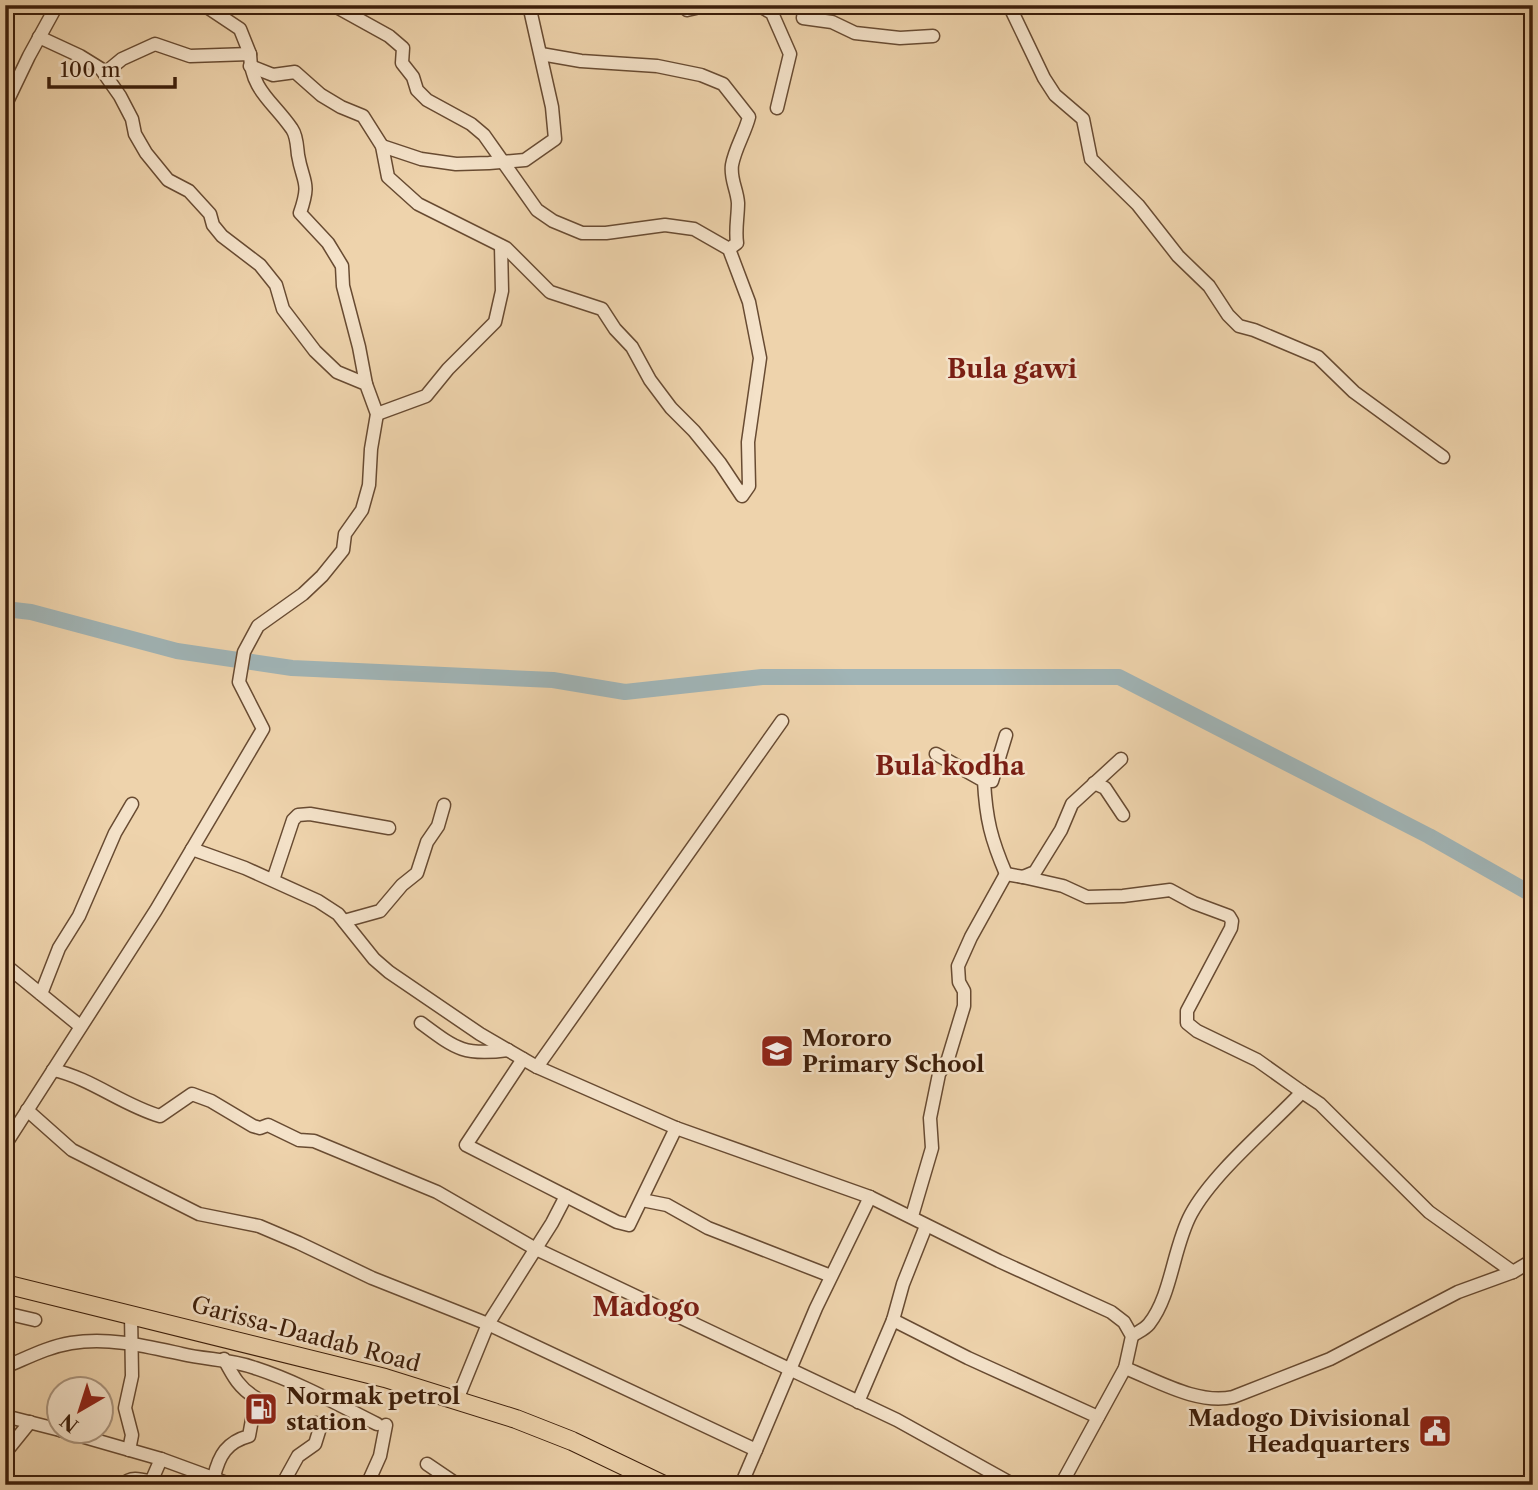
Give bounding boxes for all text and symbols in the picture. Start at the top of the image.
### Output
scale bar [49,46,175,90]
text: 100 m [60,57,121,82]
district label: Bula gawi [947,353,1077,385]
district label: Bula kodha [875,750,1026,782]
place label: Mororo Primary School [802,1024,984,1078]
school or university icon: Mororo Primary School [758,1032,796,1070]
street label: Garissa-Daadab Road [189,1290,423,1378]
district label: Madogo [592,1291,700,1323]
north arrow [46,1374,116,1444]
place label: Normak petrol station [286,1382,460,1436]
fuel station icon: Normak petrol station [242,1390,280,1428]
place label: Madogo Divisional Headquarters [1188,1404,1410,1458]
text: N [56,1409,83,1437]
public building icon: Madogo Divisional Headquarters [1416,1412,1454,1450]

